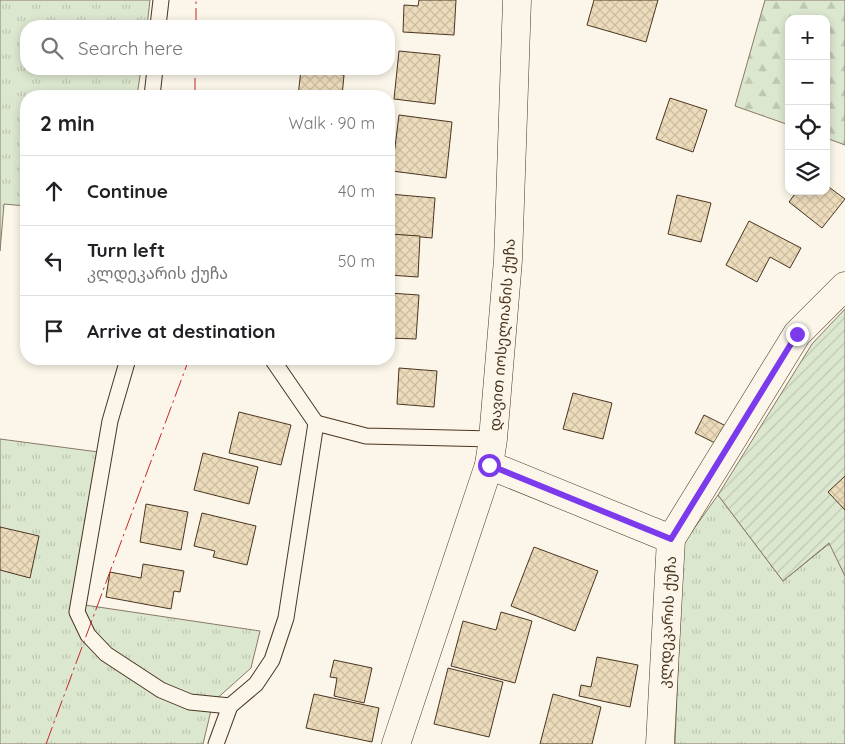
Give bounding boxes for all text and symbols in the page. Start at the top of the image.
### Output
map controls [785,15,830,195]
button: + [785,15,830,60]
search box [20,20,395,75]
icon: search [38,34,66,62]
text: Search here [78,36,183,60]
button: − [785,60,830,105]
button: locate [785,105,830,150]
text: 2 min [40,110,95,136]
text: Walk · 90 m [288,113,375,133]
button: layers [785,150,830,195]
icon: ahead [40,177,68,205]
text: Continue [87,179,168,203]
text: 40 m [338,181,375,201]
text: Turn left [87,238,165,262]
street label: დავით იოსელიანის ქუჩა [484,238,518,432]
icon: left [40,247,68,275]
text: 50 m [338,251,375,271]
text: კლდეკარის ქუჩა [87,263,228,283]
icon: arrive [40,317,68,345]
text: Arrive at destination [87,319,276,343]
route end [786,323,809,346]
route start [478,454,501,477]
street label: კლდეკარის ქუჩა [654,556,680,689]

